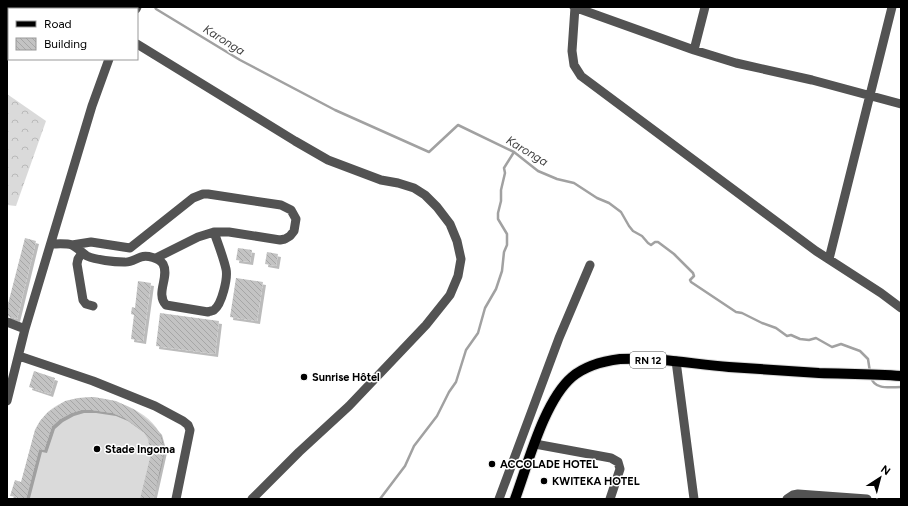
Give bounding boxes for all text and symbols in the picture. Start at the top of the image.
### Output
legend [8,8,138,60]
text: Road [44,17,72,31]
water label: Karonga [201,22,247,58]
text: Building [44,37,87,51]
water label: Karonga [504,133,550,169]
road number: RN 12 [630,352,666,368]
place label: Sunrise Hôtel [312,371,380,384]
marker: Sunrise Hôtel [299,372,309,382]
place label: Stade Ingoma [105,443,175,456]
marker: Stade Ingoma [92,444,102,454]
place label: ACCOLADE HOTEL [500,458,598,471]
north arrow [860,458,900,498]
marker: ACCOLADE HOTEL [487,459,497,469]
text: N [878,463,893,478]
place label: KWITEKA HOTEL [552,475,640,488]
marker: KWITEKA HOTEL [539,476,549,486]

